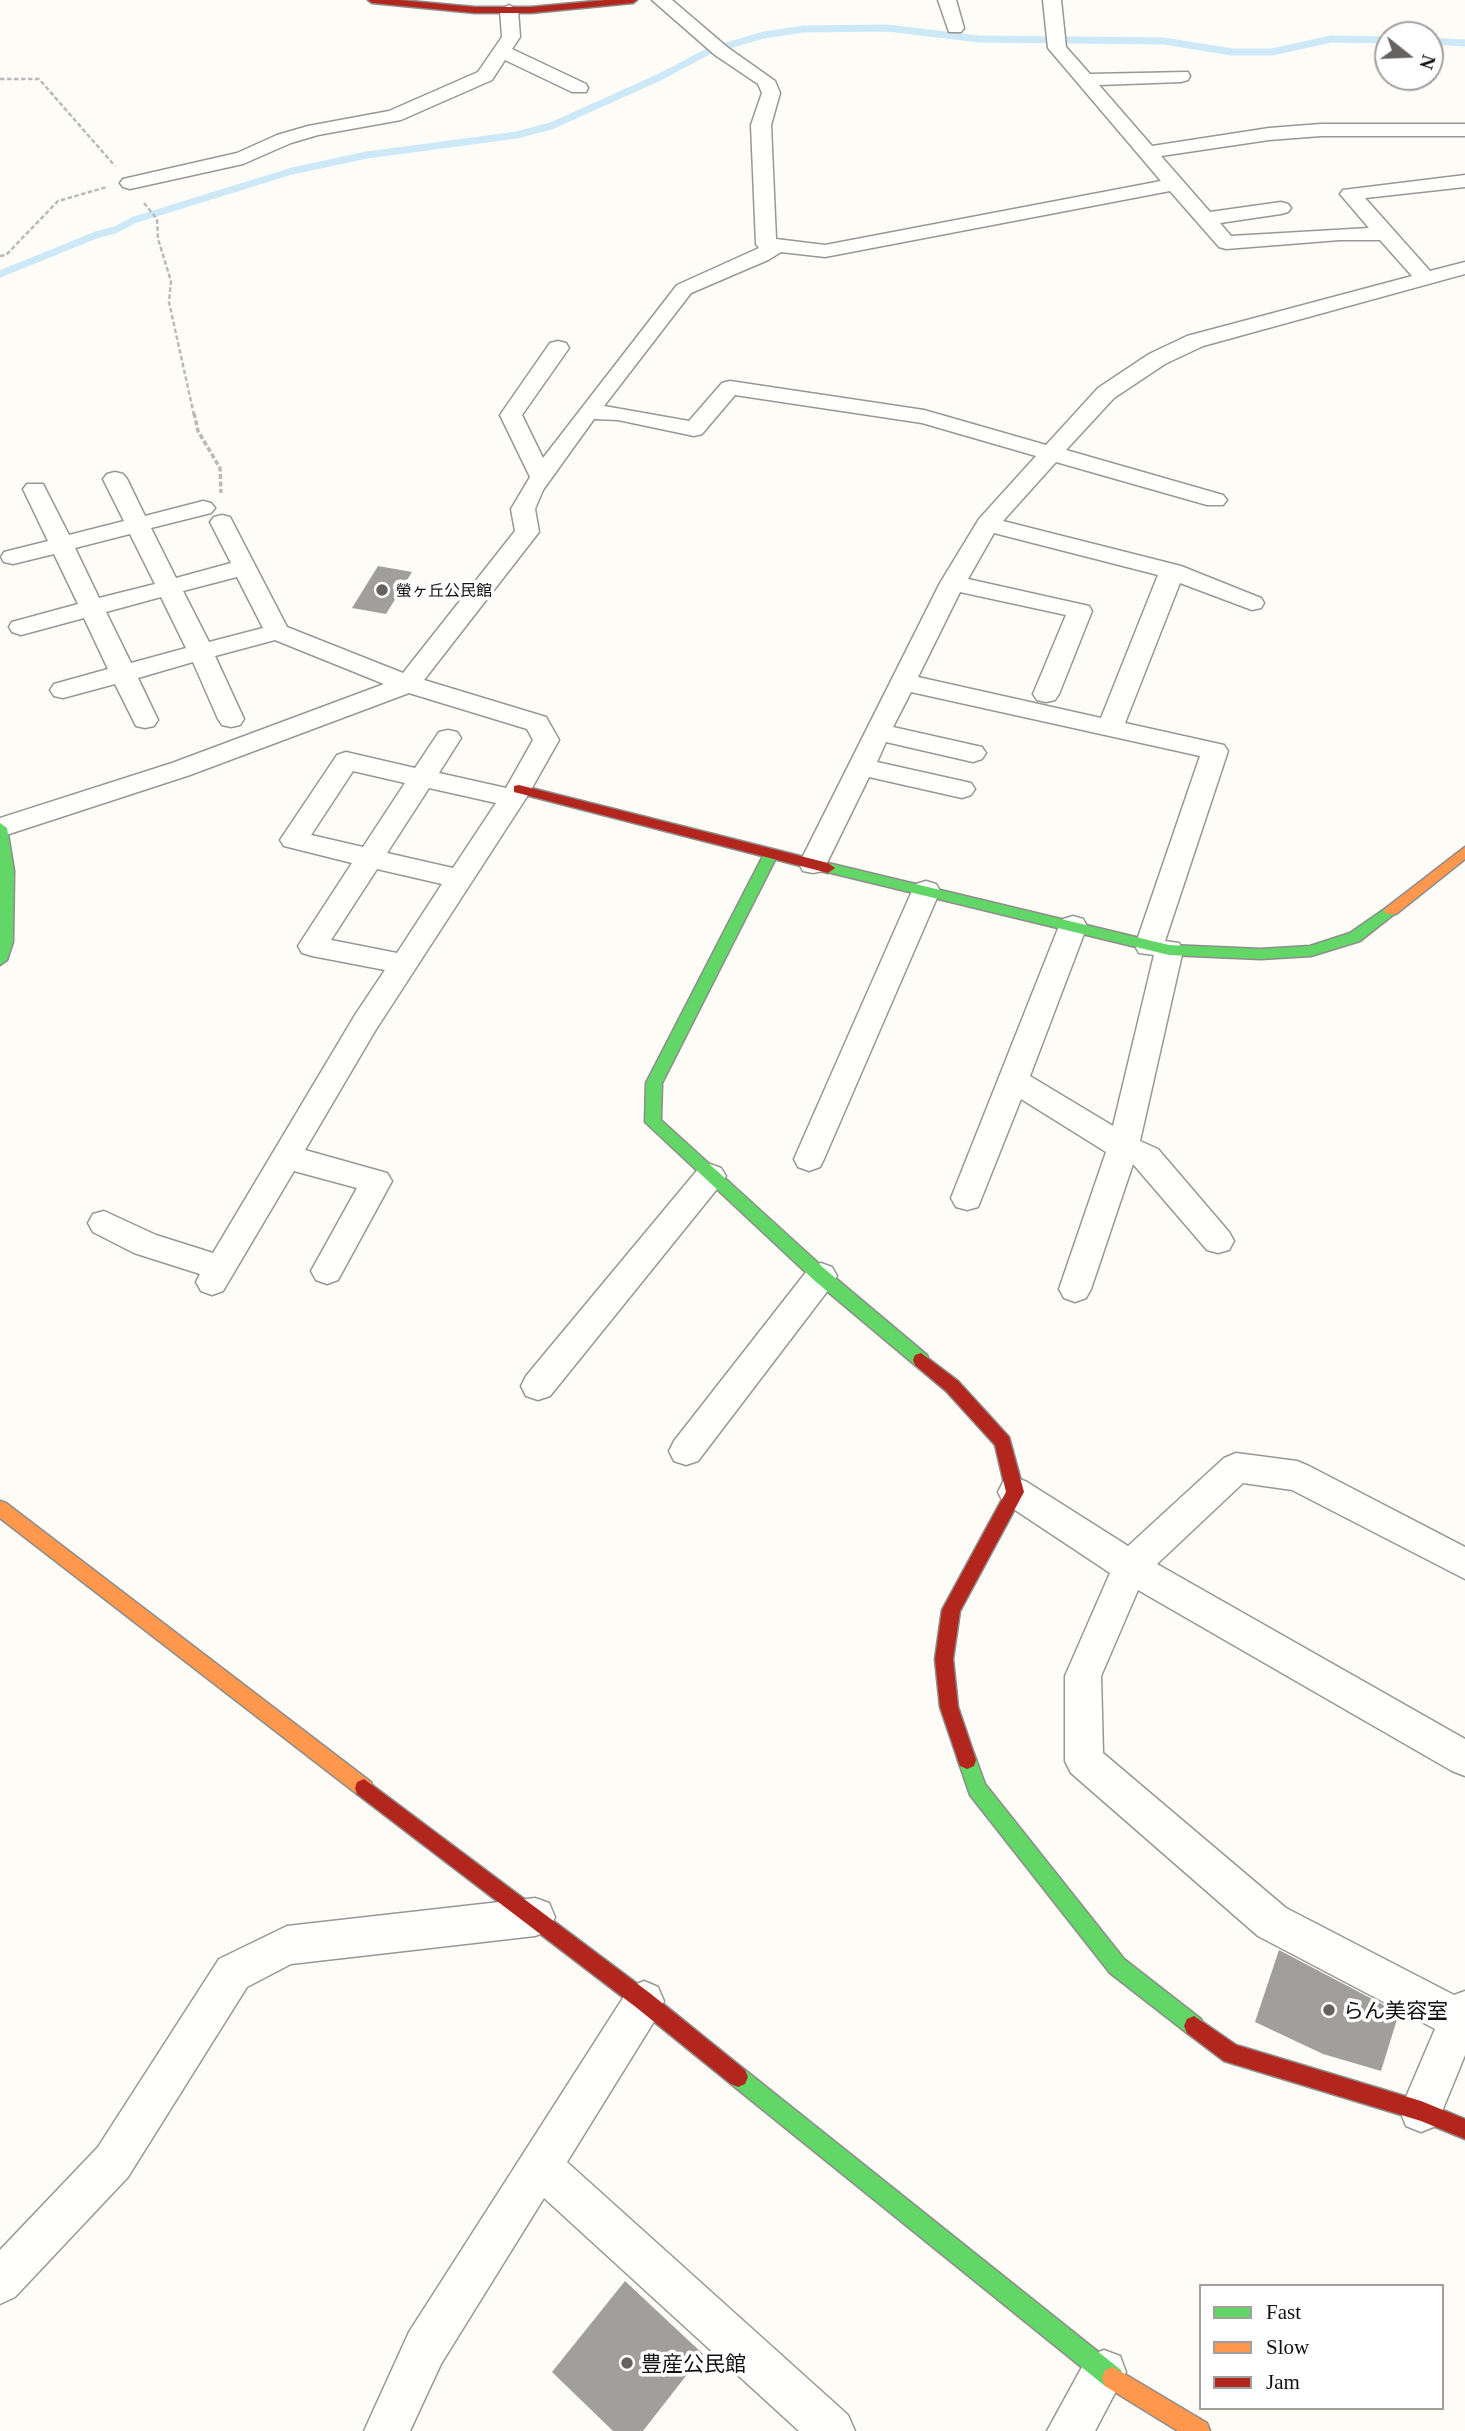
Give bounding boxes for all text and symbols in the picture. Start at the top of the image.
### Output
north arrow [1374,21,1444,91]
text: N [1415,52,1440,72]
place label: 螢ヶ丘公民館 [396,580,492,600]
marker: 螢ヶ丘公民館 [374,582,390,598]
place label: らん美容室 [1343,1997,1448,2023]
marker: らん美容室 [1321,2002,1337,2018]
legend [1199,2284,1444,2410]
text: Fast [1266,2300,1301,2324]
text: Slow [1266,2335,1309,2359]
place label: 豊産公民館 [641,2350,746,2376]
marker: 豊産公民館 [619,2355,635,2371]
text: Jam [1266,2370,1300,2394]

